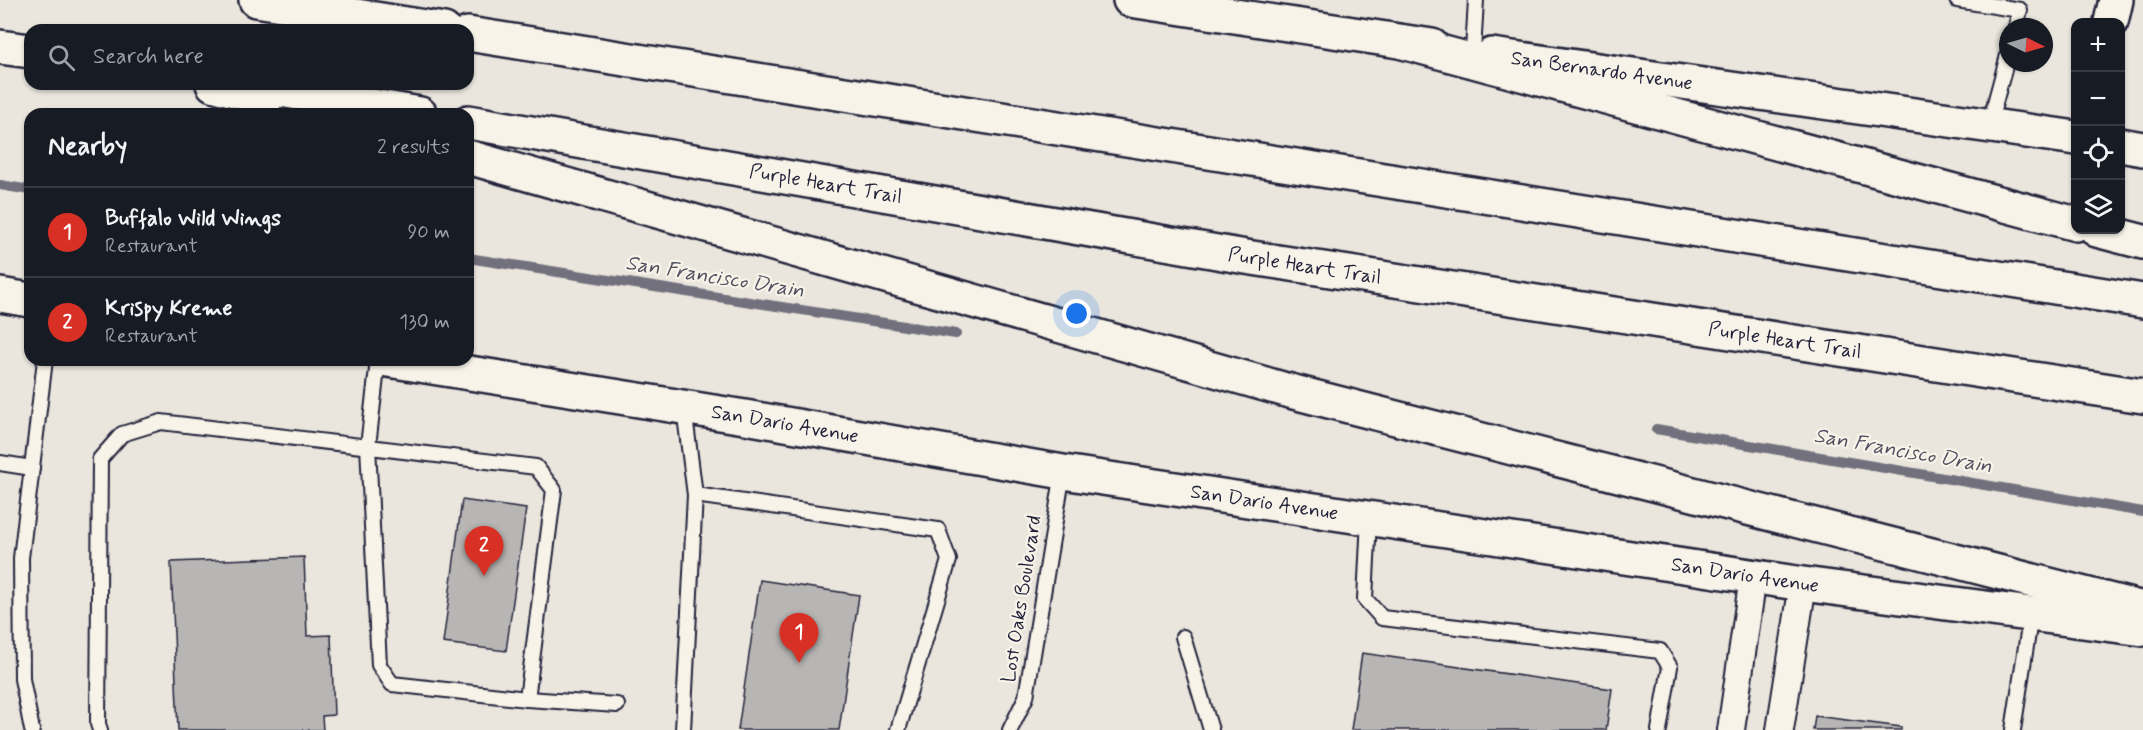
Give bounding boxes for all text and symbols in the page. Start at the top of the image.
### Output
north arrow [1999,18,2053,72]
map controls [2071,18,2125,234]
button: + [2071,18,2125,72]
search box [24,24,474,90]
icon: search [45,41,78,74]
text: Search here [93,43,204,71]
street label: San Bernardo Avenue [1509,44,1695,97]
button: − [2071,72,2125,126]
button: locate [2071,126,2125,180]
text: Nearby [48,130,127,164]
text: 2 results [377,134,450,161]
street label: Purple Heart Trail [747,158,904,211]
button: layers [2071,180,2125,234]
text: Buffalo Wild Wings [105,205,281,233]
text: 1 [63,219,72,246]
text: 90 m [407,219,450,246]
text: Restaurant [105,233,198,260]
street label: Purple Heart Trail [1226,241,1383,291]
water label: San Francisco Drain [624,249,806,305]
text: Krispy Kreme [105,295,232,323]
your location [1062,299,1091,328]
text: 2 [63,309,72,336]
text: 130 m [399,309,450,336]
street label: Purple Heart Trail [1706,315,1863,366]
text: Restaurant [105,323,198,350]
street label: San Dario Avenue [709,398,861,450]
water label: San Francisco Drain [1812,422,1994,480]
street label: San Dario Avenue [1189,478,1340,527]
street label: Lost Oaks Boulevard [995,513,1049,685]
pin: 2 [464,526,504,576]
street label: San Dario Avenue [1669,551,1820,599]
pin: 1 [780,614,818,663]

